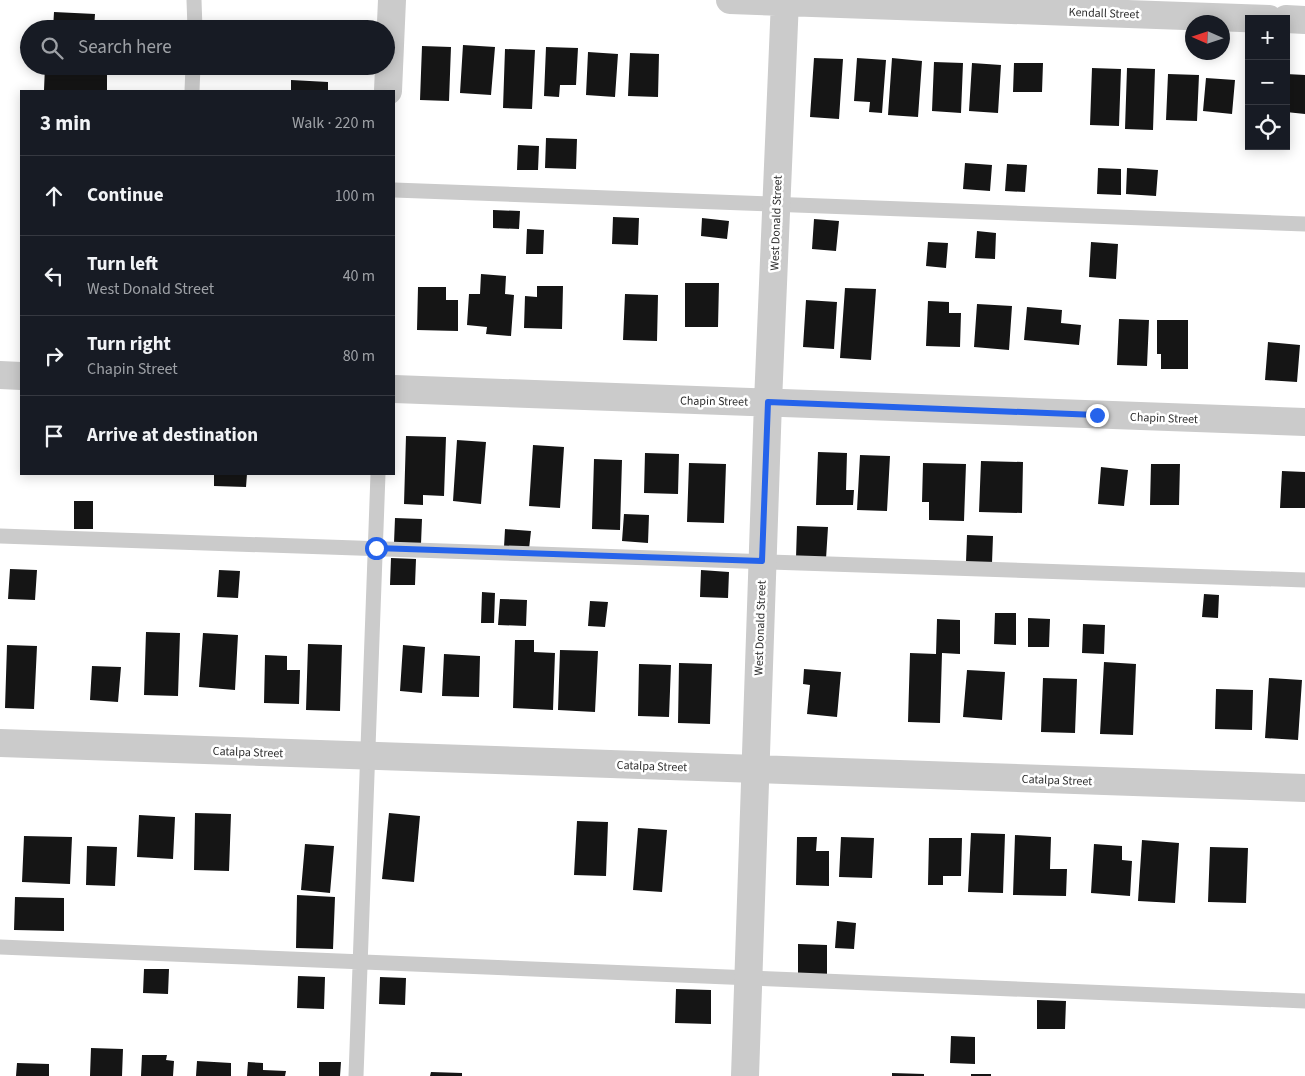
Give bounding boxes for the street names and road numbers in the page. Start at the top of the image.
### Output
street label: Kendall Street [1068,4,1140,23]
street label: West Donald Street [766,175,787,271]
street label: Chapin Street [680,392,748,411]
street label: Chapin Street [1130,409,1198,428]
street label: West Donald Street [750,580,771,676]
street label: Catalpa Street [212,743,284,762]
street label: Catalpa Street [616,757,688,776]
street label: Catalpa Street [1021,771,1093,790]

